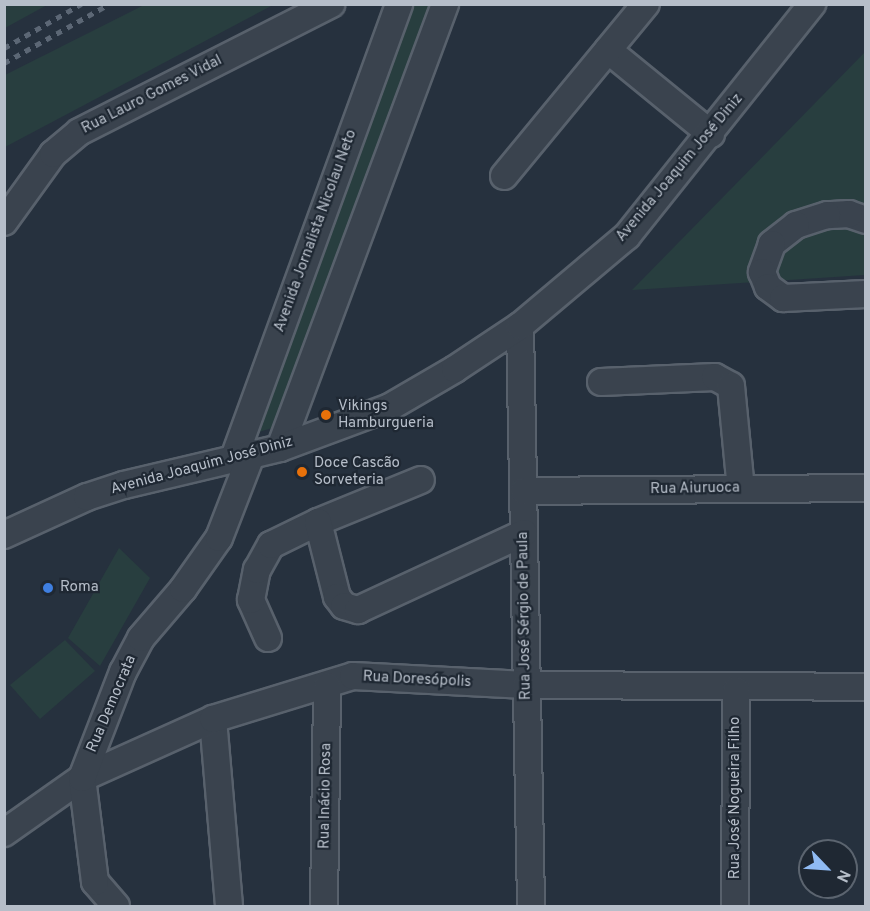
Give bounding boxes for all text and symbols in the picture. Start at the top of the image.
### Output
street label: Rua Lauro Gomes Vidal [79,52,225,138]
street label: Avenida Joaquim José Diniz [613,90,747,246]
street label: Avenida Jornalista Nicolau Neto [271,127,361,335]
place label: Vikings Hamburgueria [338,397,434,432]
marker: Vikings Hamburgueria [319,408,333,422]
street label: Avenida Joaquim José Diniz [109,433,295,499]
place label: Doce Cascão Sorveteria [314,454,400,489]
marker: Doce Cascão Sorveteria [295,465,309,479]
street label: Rua Aiuruoca [650,479,740,499]
street label: Rua José Sérgio de Paula [515,532,535,700]
place label: Roma [60,579,99,597]
marker: Roma [41,581,55,595]
street label: Rua Democrata [83,653,141,755]
street label: Rua Doresópolis [362,668,472,692]
street label: Rua José Nogueira Filho [727,717,745,879]
street label: Rua Inácio Rosa [316,743,336,849]
north arrow [798,839,858,899]
text: N [831,866,854,885]

